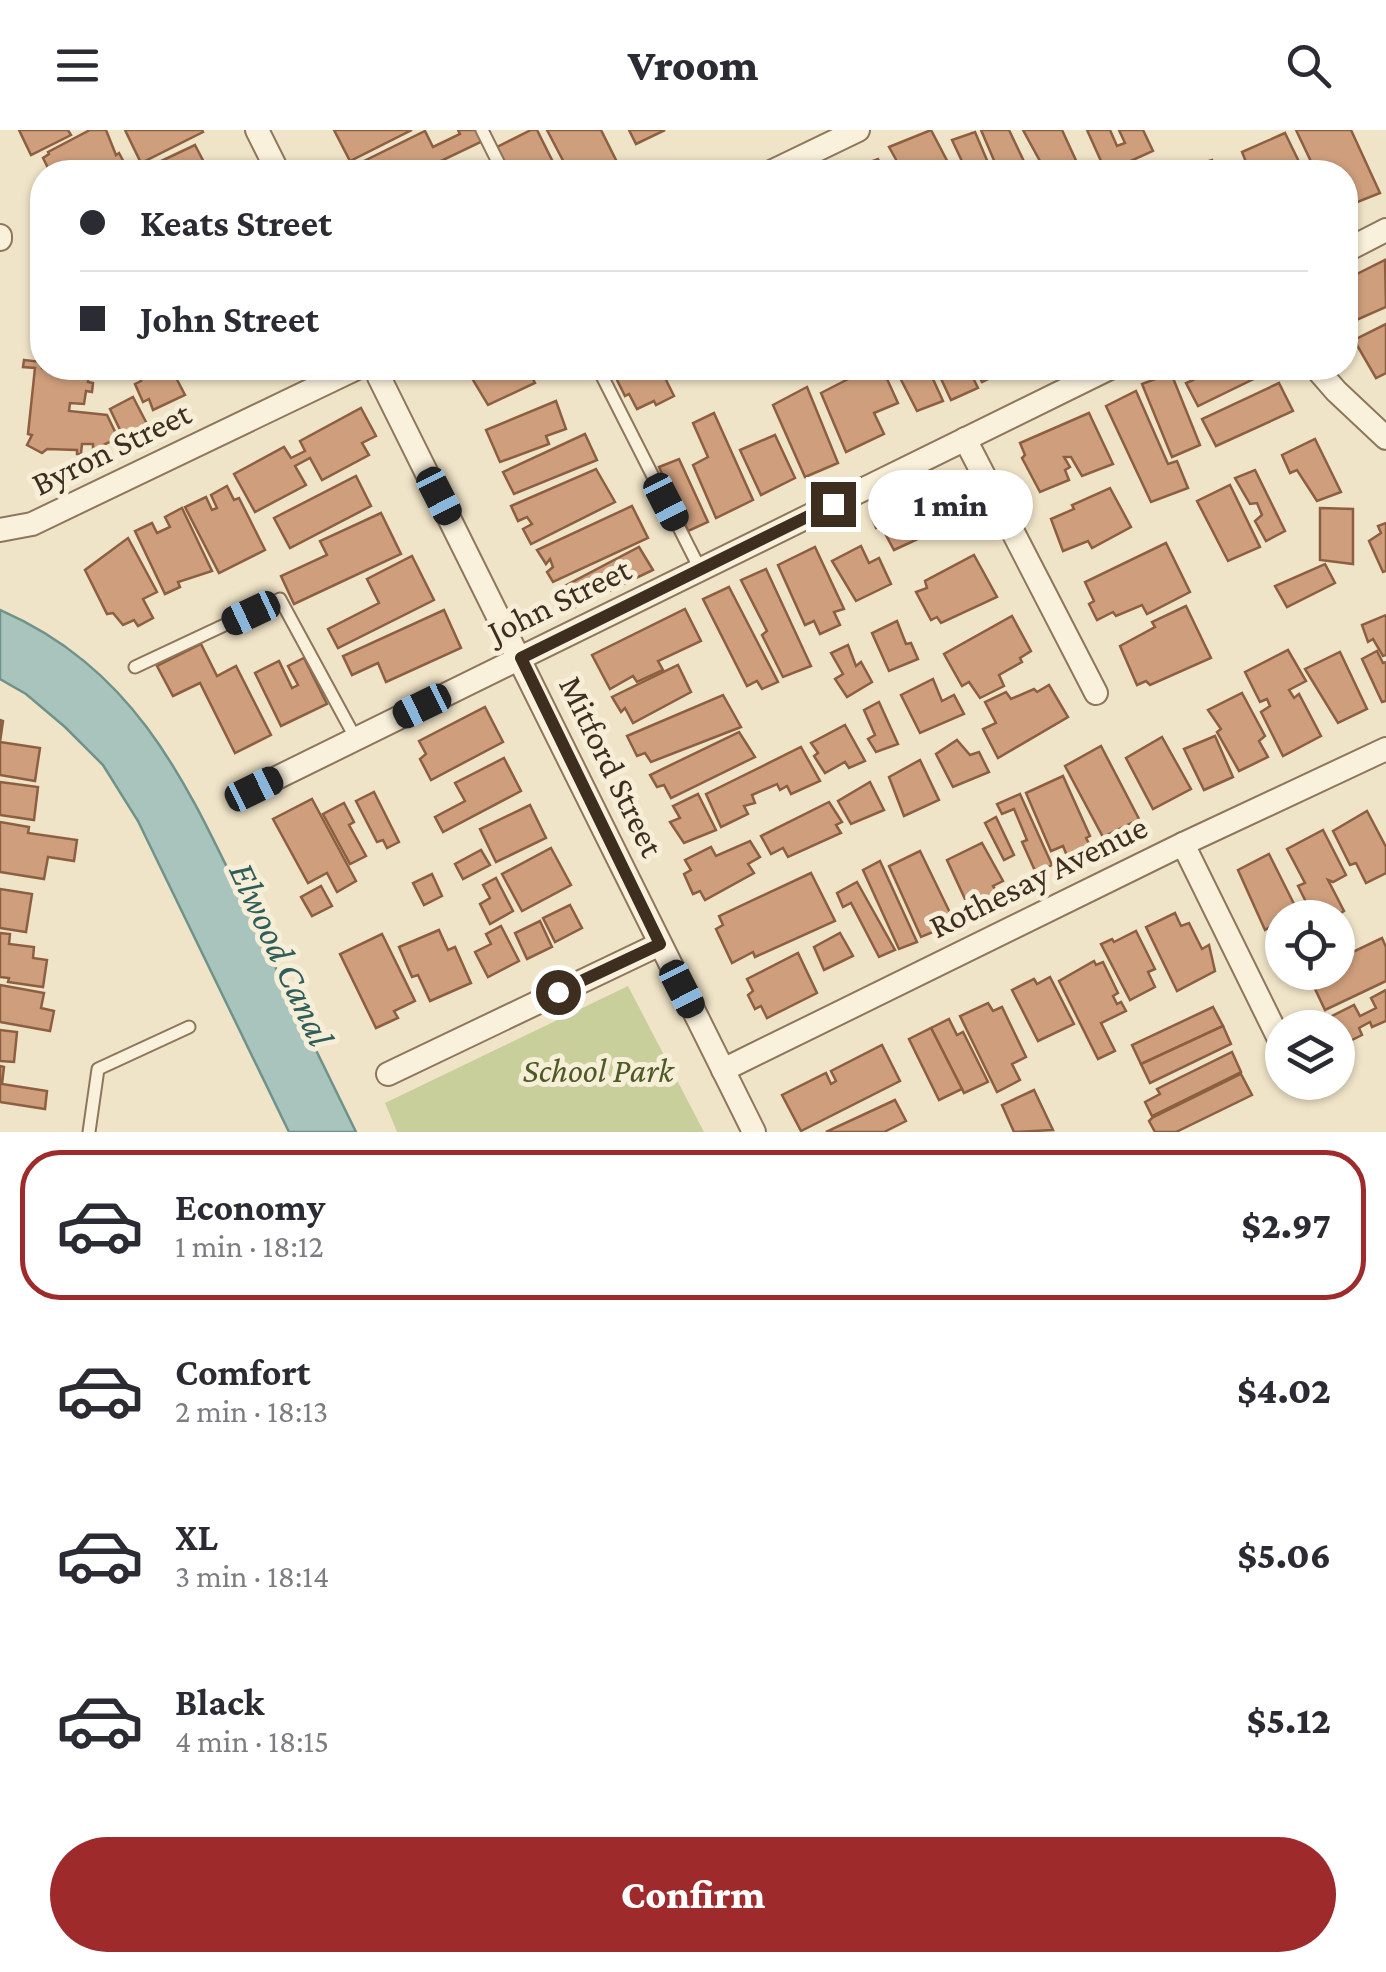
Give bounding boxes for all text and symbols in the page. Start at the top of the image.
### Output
icon: menu [50,38,105,93]
icon: search [1281,38,1336,93]
text: Vroom [628,40,758,90]
text: Keats Street [140,202,332,244]
text: John Street [140,298,319,340]
street label: Byron Street [25,393,197,504]
car [412,462,466,530]
car [639,468,693,536]
callout: 1 min [868,469,1033,539]
route end [811,482,856,527]
text: 1 min [913,487,988,523]
street label: John Street [479,549,637,653]
car [217,587,285,639]
street label: Mitford Street [551,670,672,863]
car [388,679,456,733]
car [220,762,288,816]
street label: Rothesay Avenue [923,807,1154,946]
water label: Elwood Canal [221,855,343,1053]
map controls [1265,900,1355,1100]
button: locate [1265,900,1355,990]
car [655,955,709,1023]
route start [536,970,581,1015]
button: layers [1265,1010,1355,1100]
park label: School Park [523,1051,675,1090]
icon: car [55,1180,145,1270]
text: Economy [175,1186,325,1228]
text: $2.97 [1241,1204,1331,1246]
text: 1 min · 18:12 [175,1228,324,1264]
icon: car [55,1345,145,1435]
text: Comfort [175,1351,311,1393]
text: $4.02 [1237,1369,1331,1411]
text: 2 min · 18:13 [175,1393,328,1429]
icon: car [55,1510,145,1600]
text: XL [175,1516,218,1558]
text: $5.06 [1237,1534,1331,1576]
text: 3 min · 18:14 [175,1558,329,1594]
icon: car [55,1675,145,1765]
text: Black [175,1681,264,1723]
text: $5.12 [1247,1699,1331,1741]
text: 4 min · 18:15 [175,1723,329,1759]
button: Confirm [50,1837,1336,1952]

